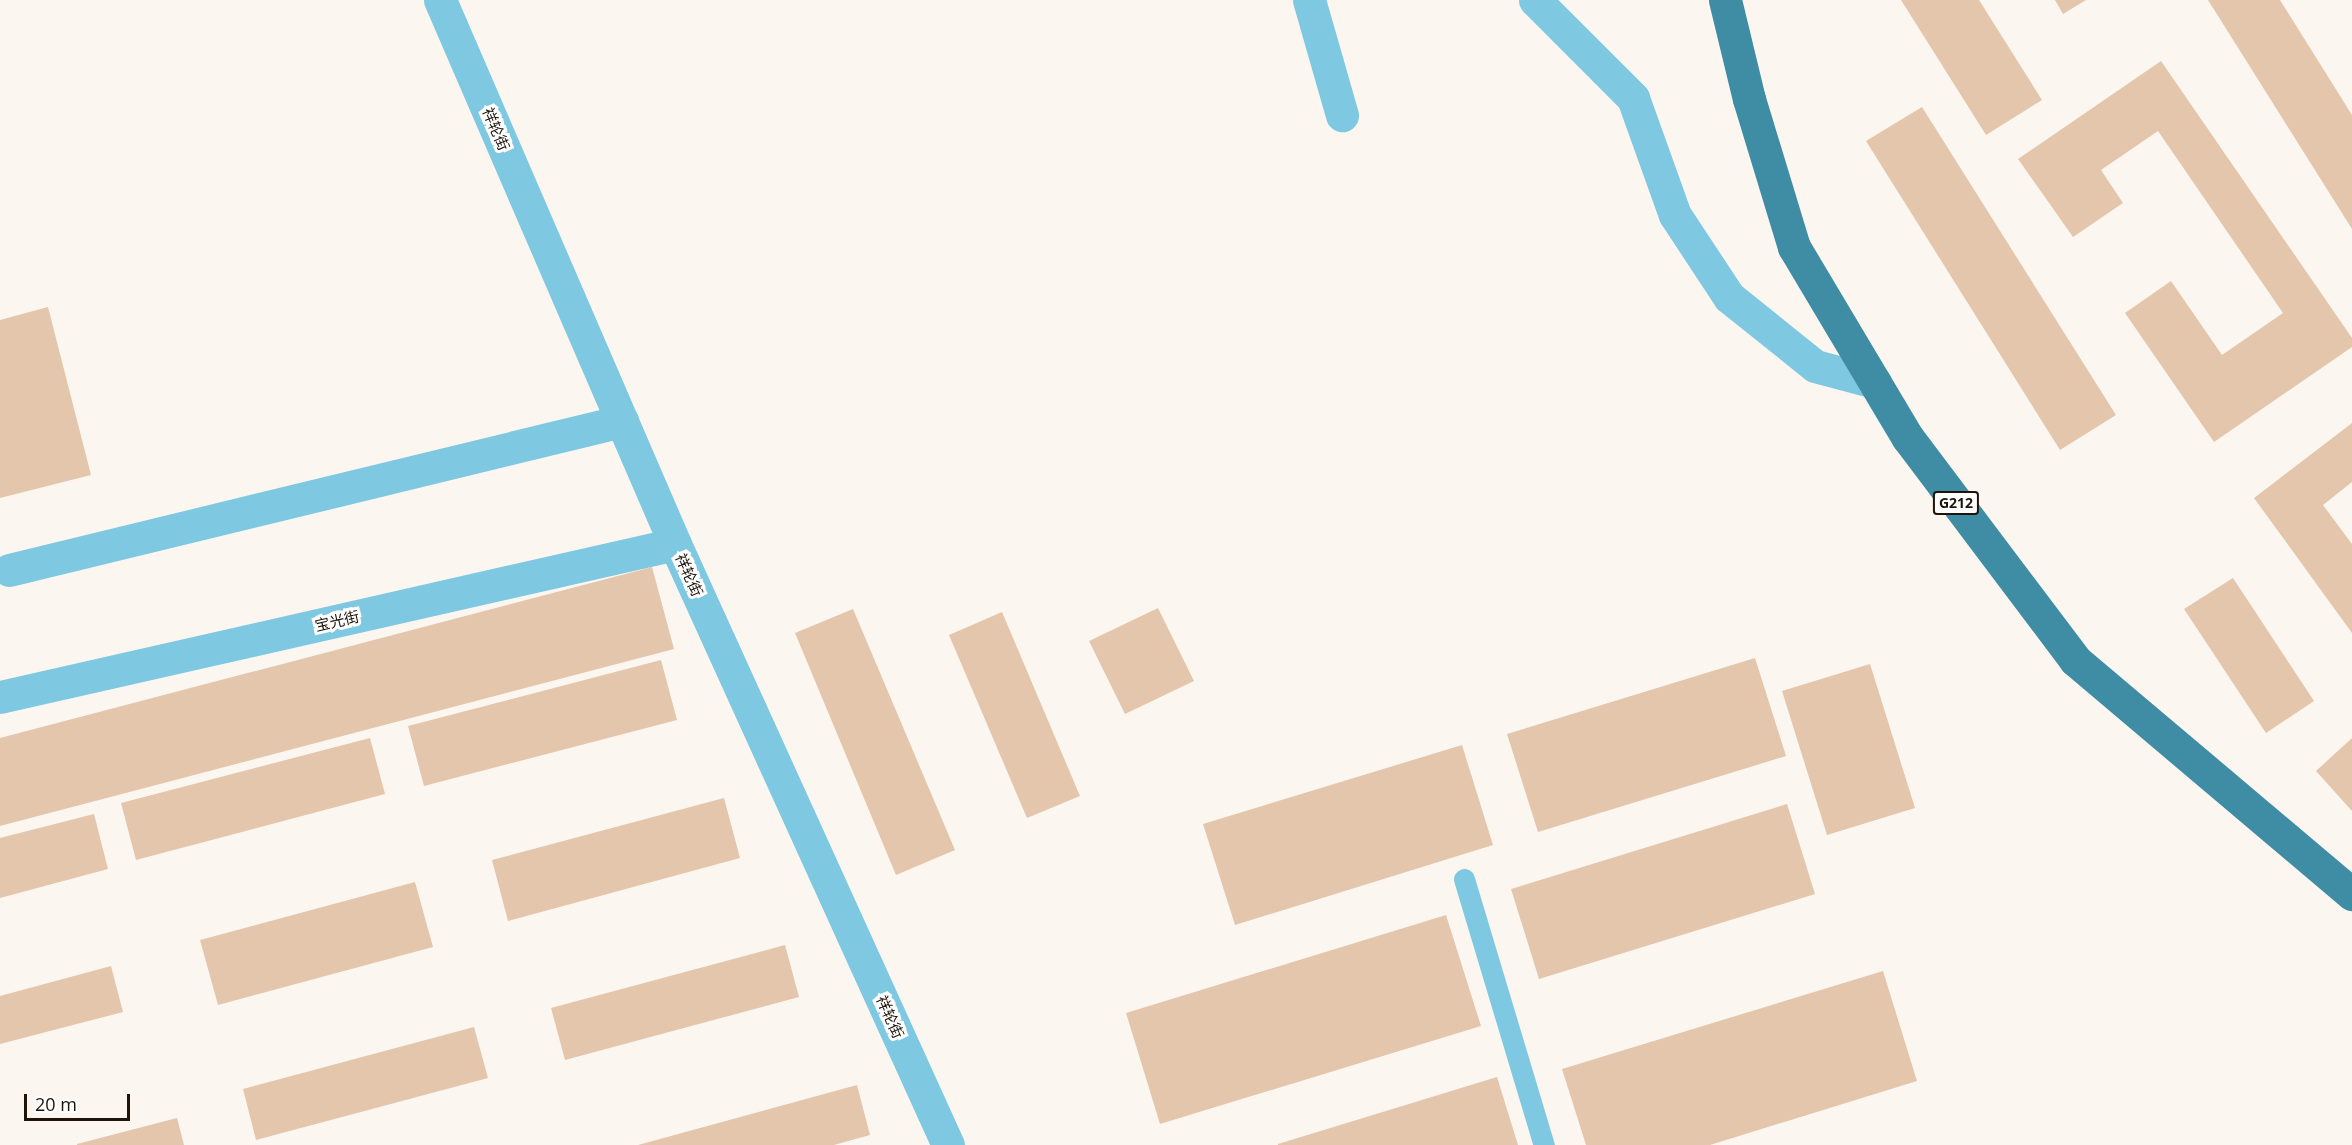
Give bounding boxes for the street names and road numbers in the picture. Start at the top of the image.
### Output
street label: 祥轮街 [479,105,513,153]
road number: G212 [1932,492,1980,514]
street label: 祥轮街 [672,551,706,599]
street label: 宝光街 [313,607,361,635]
street label: 祥轮街 [873,993,907,1041]

